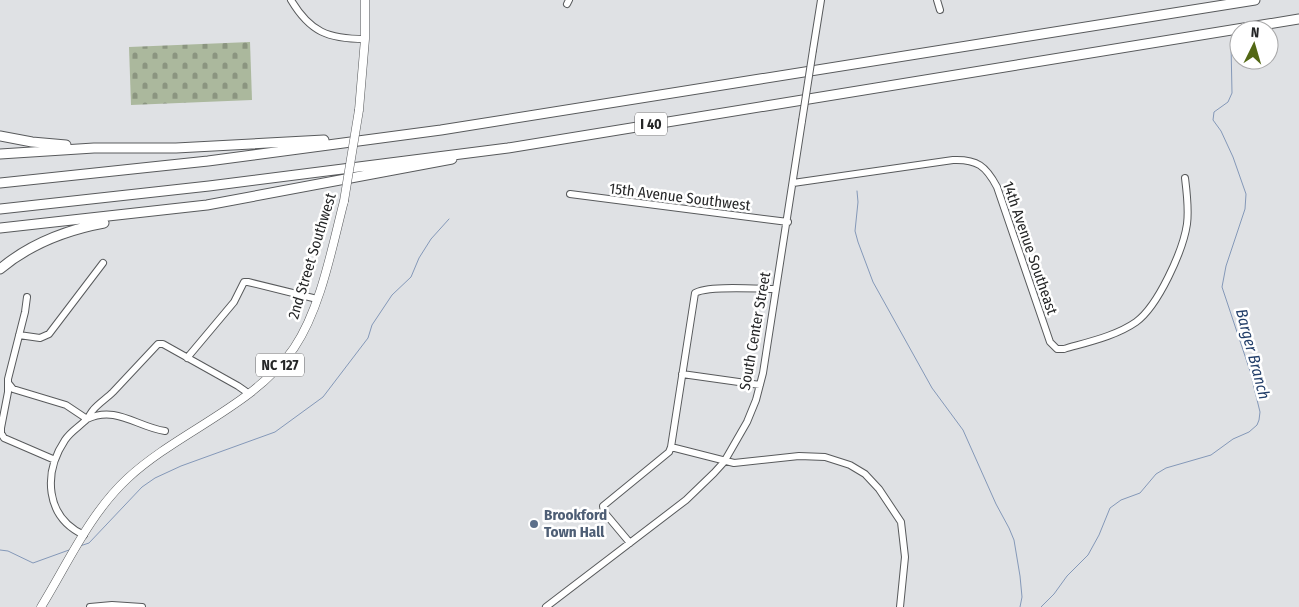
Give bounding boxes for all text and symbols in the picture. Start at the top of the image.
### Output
north arrow [1229,20,1279,70]
text: N [1250,24,1260,41]
road number: I 40 [635,112,667,136]
street label: 15th Avenue Southwest [608,179,752,215]
street label: 14th Avenue Southeast [999,179,1061,317]
street label: 2nd Street Southwest [284,191,340,321]
street label: South Center Street [736,270,774,392]
water label: Barger Branch [1232,307,1274,401]
road number: NC 127 [256,354,304,376]
place label: Brookford Town Hall [544,506,607,541]
marker: Brookford Town Hall [528,518,540,530]

